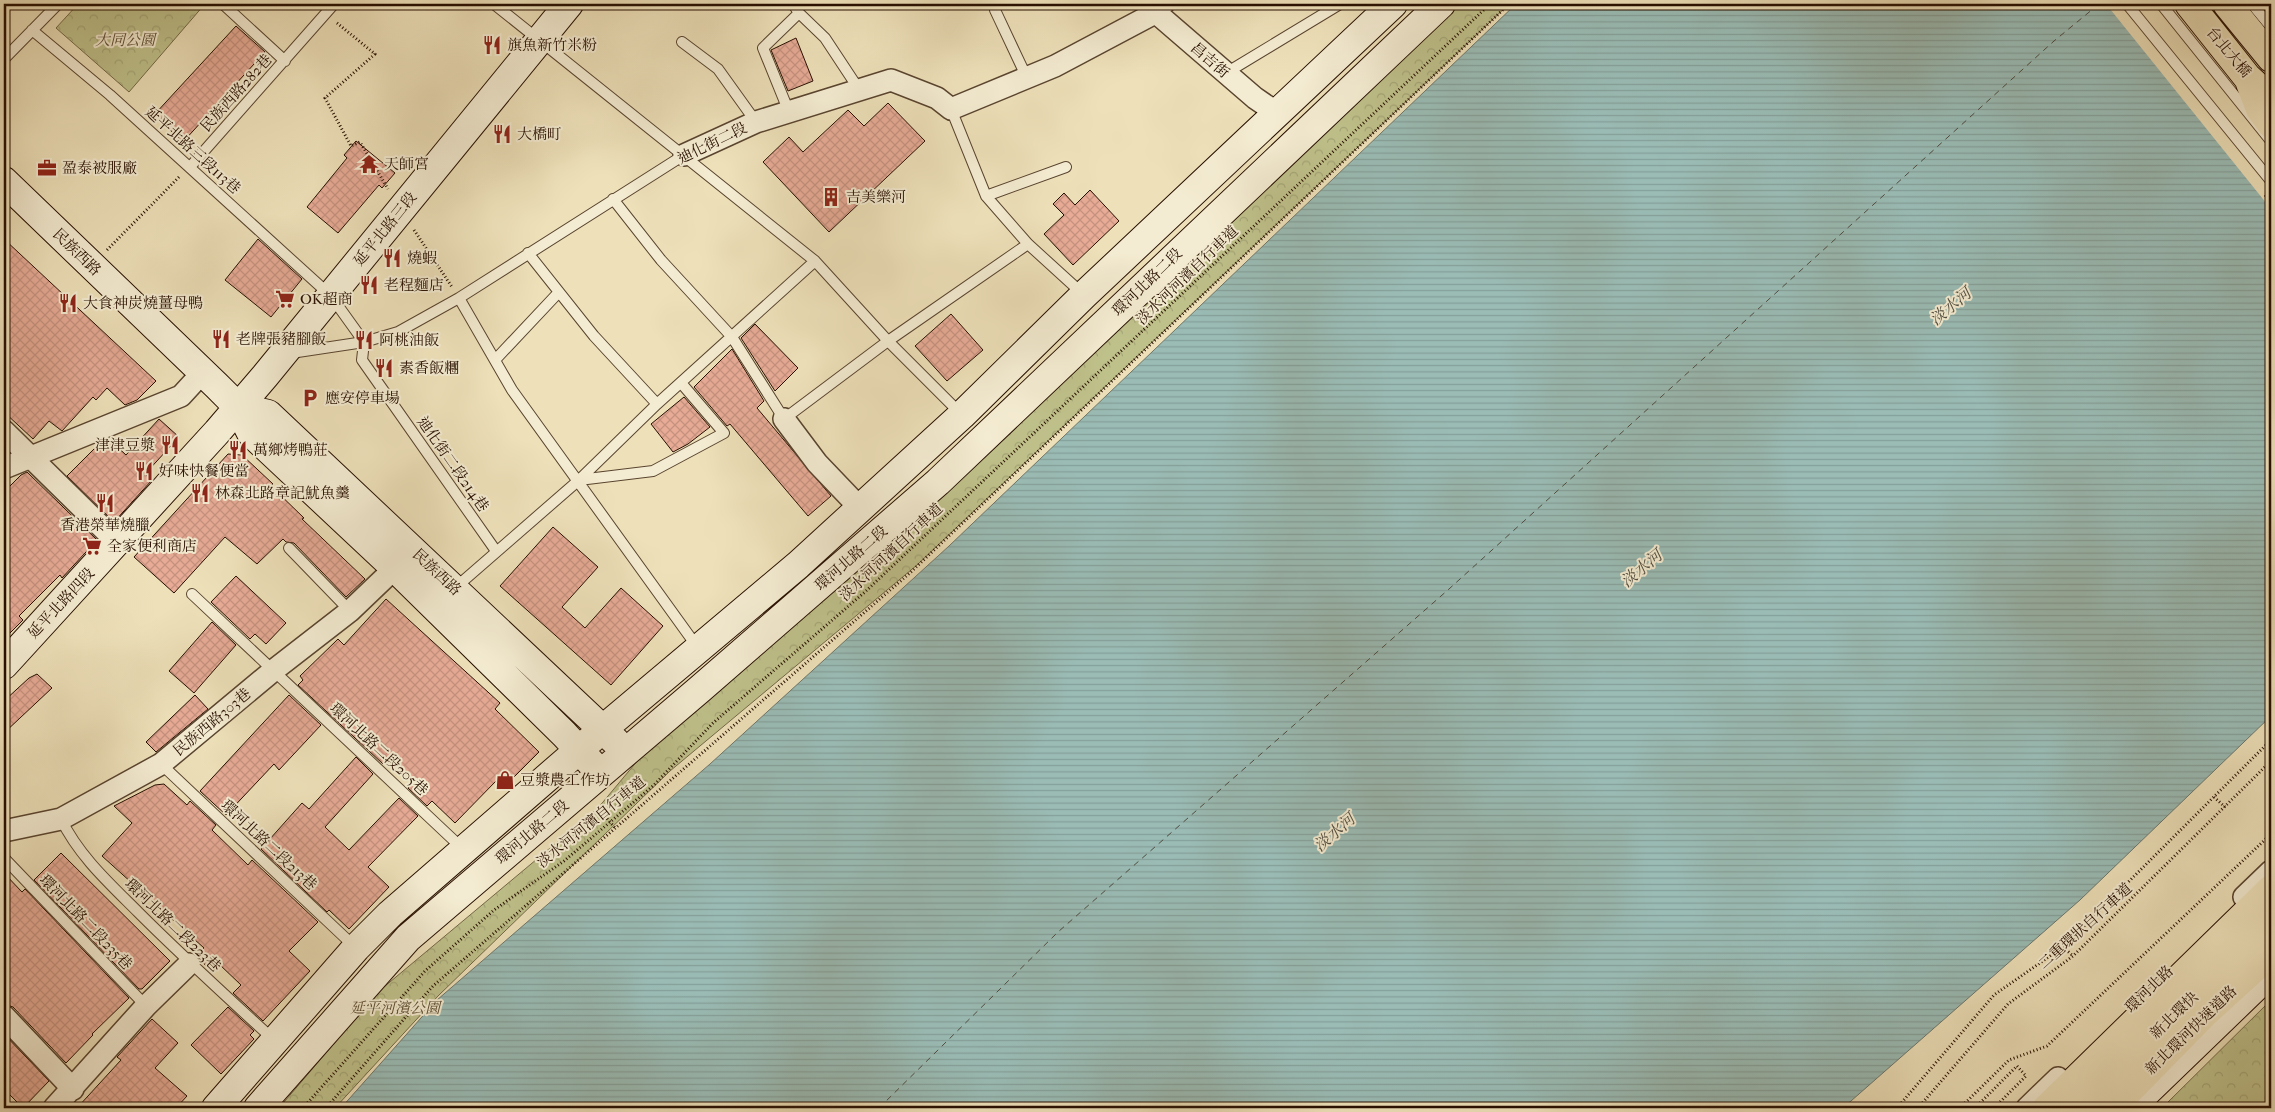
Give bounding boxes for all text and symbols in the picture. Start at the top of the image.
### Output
street label: 台北大橋 [2203,23,2255,81]
park label: 大同公園 [95,31,157,49]
restaurant icon: 旗魚新竹米粉 [481,34,503,56]
place label: 旗魚新竹米粉 [507,36,597,54]
street label: 昌吉街 [1187,38,1233,82]
street label: 民族西路282巷 [197,51,275,135]
street label: 延平北路三段113巷 [142,103,244,197]
street label: 迪化街二段 [674,118,750,168]
restaurant icon: 大橋町 [491,123,513,145]
place label: 大橋町 [517,125,562,143]
temple icon: 天師宮 [358,153,380,175]
place label: 天師宮 [384,155,429,173]
office icon: 盈泰被服廠 [36,157,58,179]
place label: 盈泰被服廠 [62,159,137,177]
building icon: 吉美樂河 [820,186,842,208]
street label: 延平北路三段 [350,188,420,270]
place label: 吉美樂河 [846,188,906,206]
street label: 淡水河河濱自行車道 [1132,222,1242,328]
street label: 民族西路 [49,225,105,279]
street label: 環河北路二段 [1108,244,1186,320]
restaurant icon: 燒蝦 [381,247,403,269]
place label: 燒蝦 [407,249,437,267]
restaurant icon: 老程麵店 [358,274,380,296]
place label: 老程麵店 [384,276,444,294]
water label: 淡水河 [1926,282,1977,329]
supermarket icon: OK超商 [274,288,296,310]
place label: OK超商 [300,290,353,308]
restaurant icon: 大食神炭燒薑母鴨 [57,292,79,314]
place label: 大食神炭燒薑母鴨 [83,294,203,312]
restaurant icon: 老牌張豬腳飯 [210,328,232,350]
restaurant icon: 阿桃油飯 [353,329,375,351]
place label: 老牌張豬腳飯 [236,330,326,348]
place label: 阿桃油飯 [379,331,439,349]
restaurant icon: 素香飯糰 [373,357,395,379]
place label: 素香飯糰 [399,359,459,377]
parking icon: 應安停車場 [299,387,321,409]
place label: 應安停車場 [325,389,400,407]
street label: 迪化街二段214巷 [414,413,492,515]
restaurant icon: 津津豆漿 [159,434,181,456]
place label: 津津豆漿 [95,436,155,454]
restaurant icon: 萬鄉烤鴨莊 [227,439,249,461]
place label: 萬鄉烤鴨莊 [253,441,328,459]
restaurant icon: 好味快餐便當 [133,460,155,482]
place label: 好味快餐便當 [159,462,249,480]
restaurant icon: 林森北路章記魷魚羹 [189,482,211,504]
place label: 林森北路章記魷魚羹 [215,484,350,502]
restaurant icon: 香港榮華燒臘 [94,492,116,514]
street label: 淡水河河濱自行車道 [835,499,947,605]
place label: 香港榮華燒臘 [60,516,150,534]
street label: 環河北路二段 [811,522,891,594]
supermarket icon: 全家便利商店 [81,535,103,557]
place label: 全家便利商店 [107,537,197,555]
water label: 淡水河 [1617,544,1668,591]
street label: 民族西路 [409,545,465,599]
street label: 延平北路四段 [24,564,98,642]
street label: 民族西路303巷 [170,684,254,760]
street label: 環河北路二段205巷 [326,699,432,799]
shop icon: 豆漿農工作坊 [494,769,516,791]
place label: 豆漿農工作坊 [520,771,610,789]
street label: 淡水河河濱自行車道 [533,773,649,871]
street label: 環河北路二段213巷 [217,796,321,894]
street label: 環河北路二段 [492,796,572,868]
water label: 淡水河 [1310,807,1361,855]
street label: 環河北路二段235巷 [36,871,136,973]
street label: 環河北路二段223巷 [121,875,225,975]
street label: 二重環狀自行車道 [2034,879,2136,973]
street label: 環河北路 [2121,962,2177,1016]
street label: 新北環河快速道路 [2142,982,2240,1078]
street label: 新北環快 [2146,988,2202,1042]
park label: 延平河濱公園 [350,999,442,1017]

